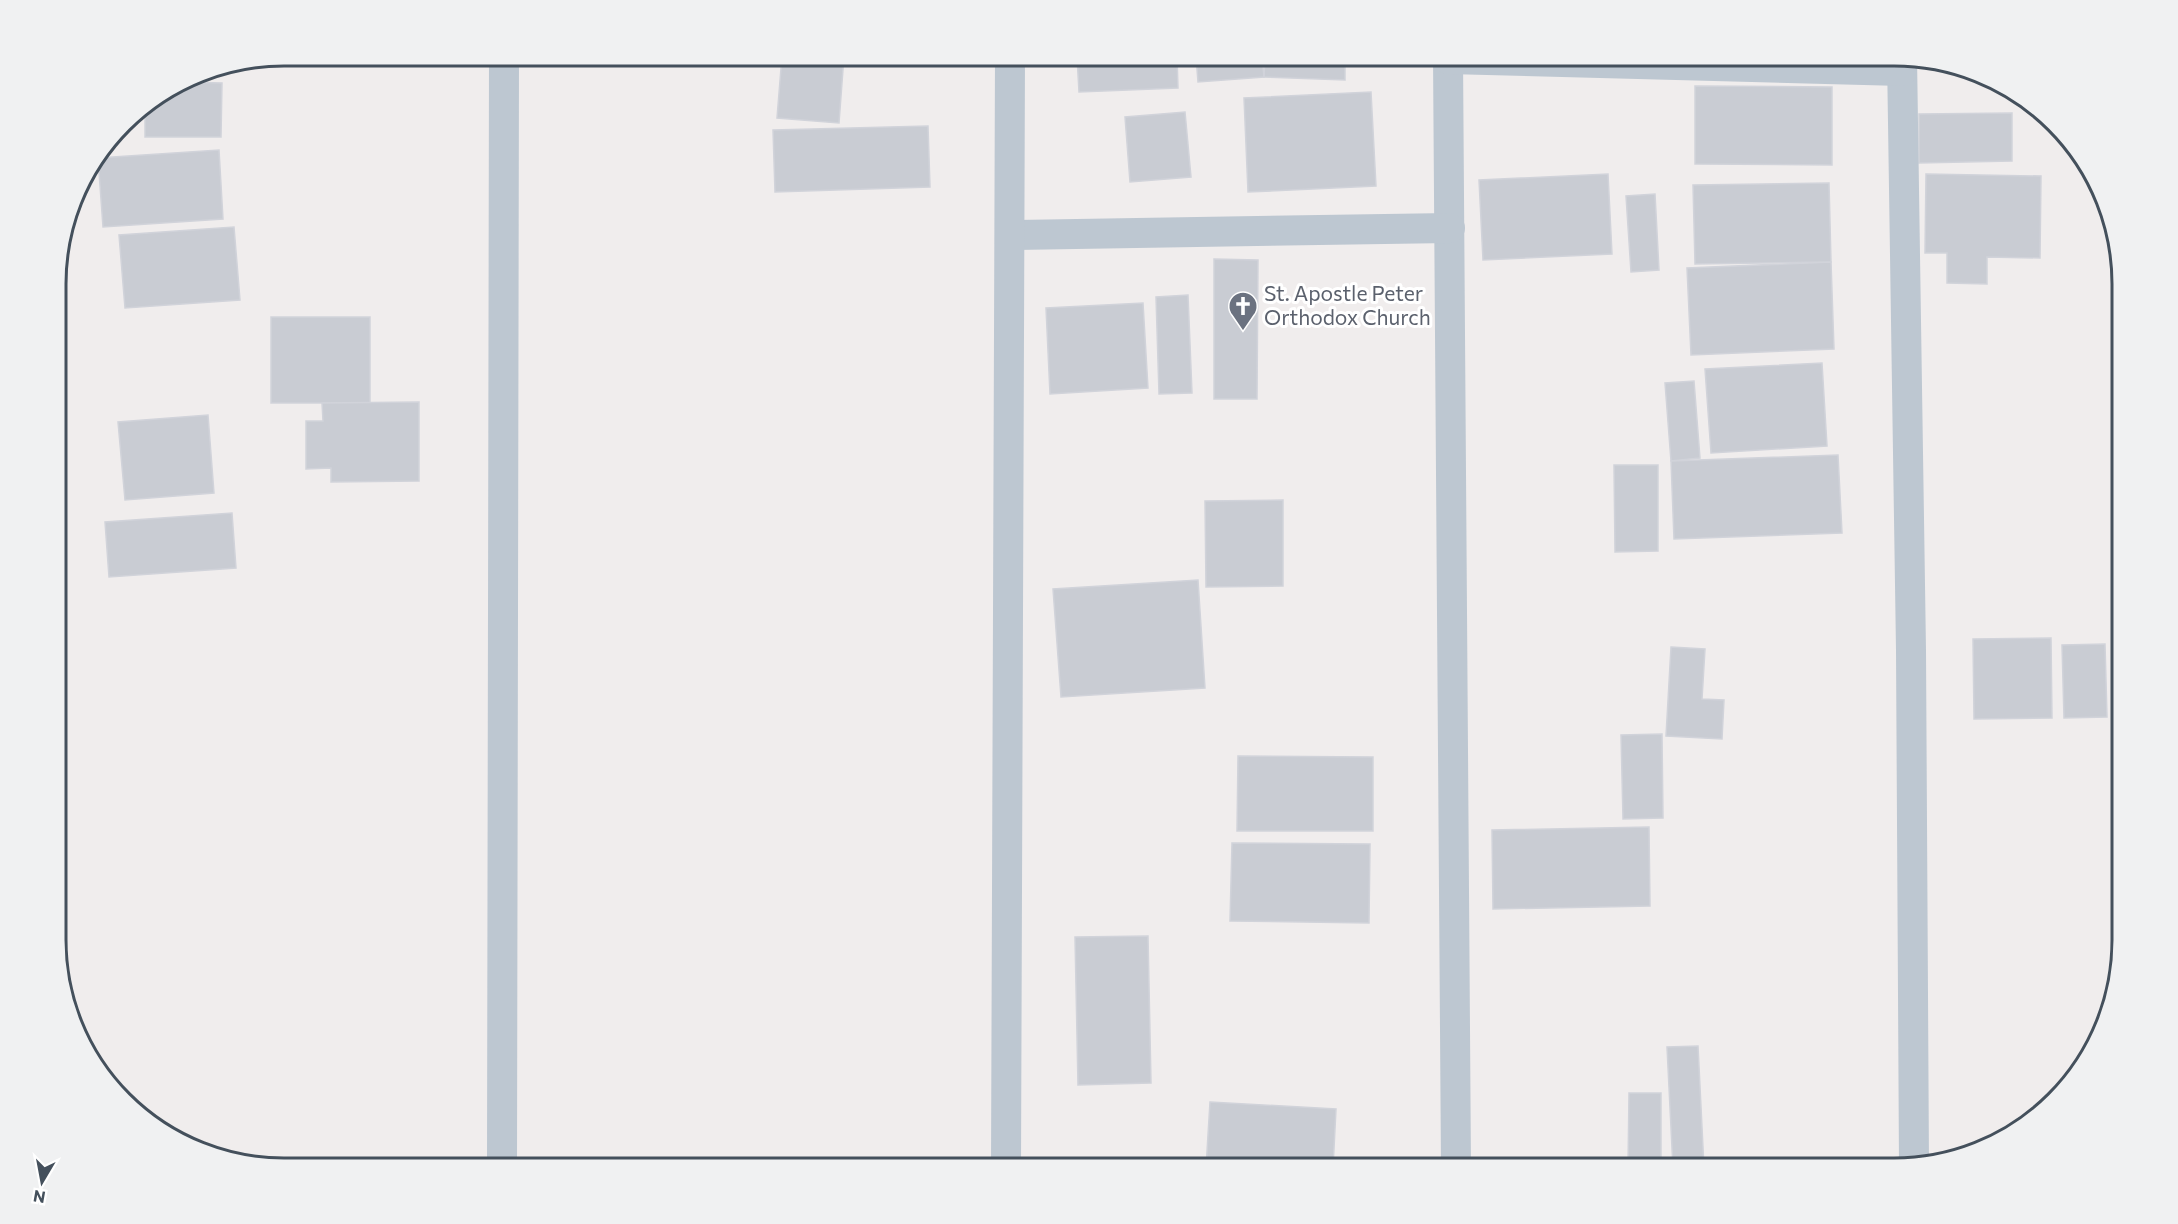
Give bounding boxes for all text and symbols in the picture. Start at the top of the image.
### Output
place label: St. Apostle Peter Orthodox Church [1264,280,1431,329]
church icon: St. Apostle Peter Orthodox Church [1227,290,1259,332]
north arrow [12,1152,72,1212]
text: N [32,1187,47,1208]

